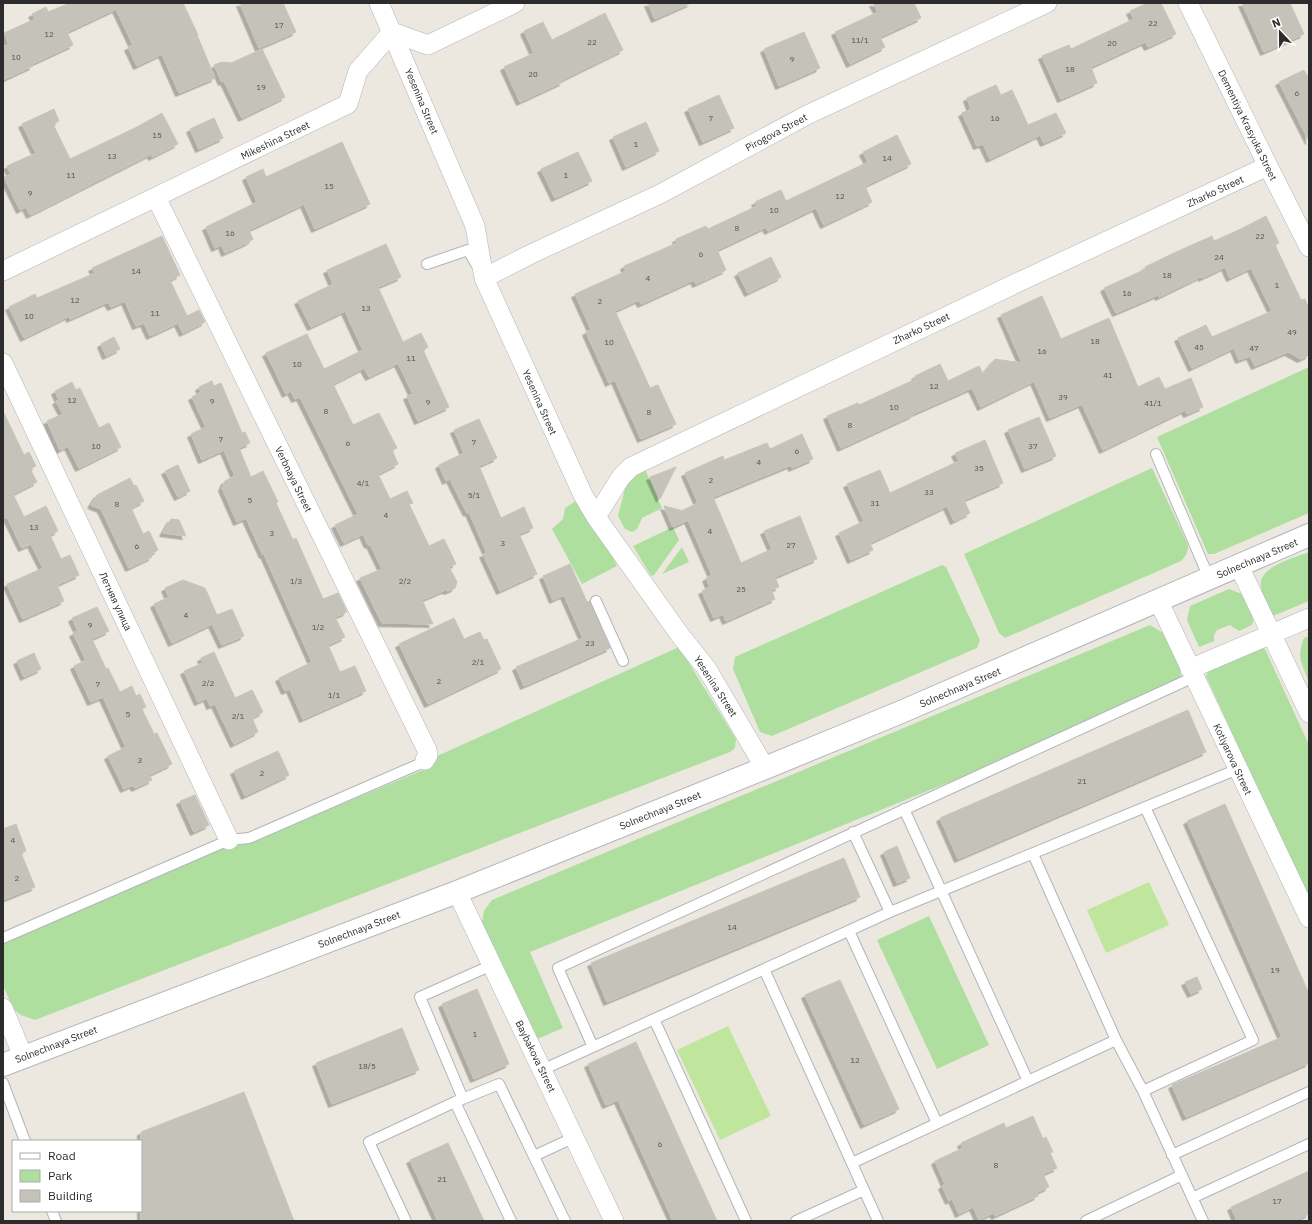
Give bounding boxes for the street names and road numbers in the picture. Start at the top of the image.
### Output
street label: Yesenina Street [402,66,441,137]
street label: Dementiya Krasyuka Street [1215,68,1280,183]
street label: Pirogova Street [743,110,810,154]
street label: Mikeshina Street [239,118,312,163]
street label: Zharko Street [1185,172,1246,210]
street label: Zharko Street [891,309,952,347]
street label: Yesenina Street [519,367,560,437]
street label: Verbnaya Street [272,444,315,515]
street label: Solnechnaya Street [1215,535,1300,581]
street label: Летняя улица [96,570,135,633]
street label: Yesenina Street [691,653,740,720]
street label: Solnechnaya Street [918,664,1003,710]
street label: Kotlyarova Street [1210,722,1255,797]
street label: Solnechnaya Street [617,788,703,833]
street label: Solnechnaya Street [316,908,403,951]
street label: Baybakova Street [512,1018,559,1095]
street label: Solnechnaya Street [13,1023,100,1066]

